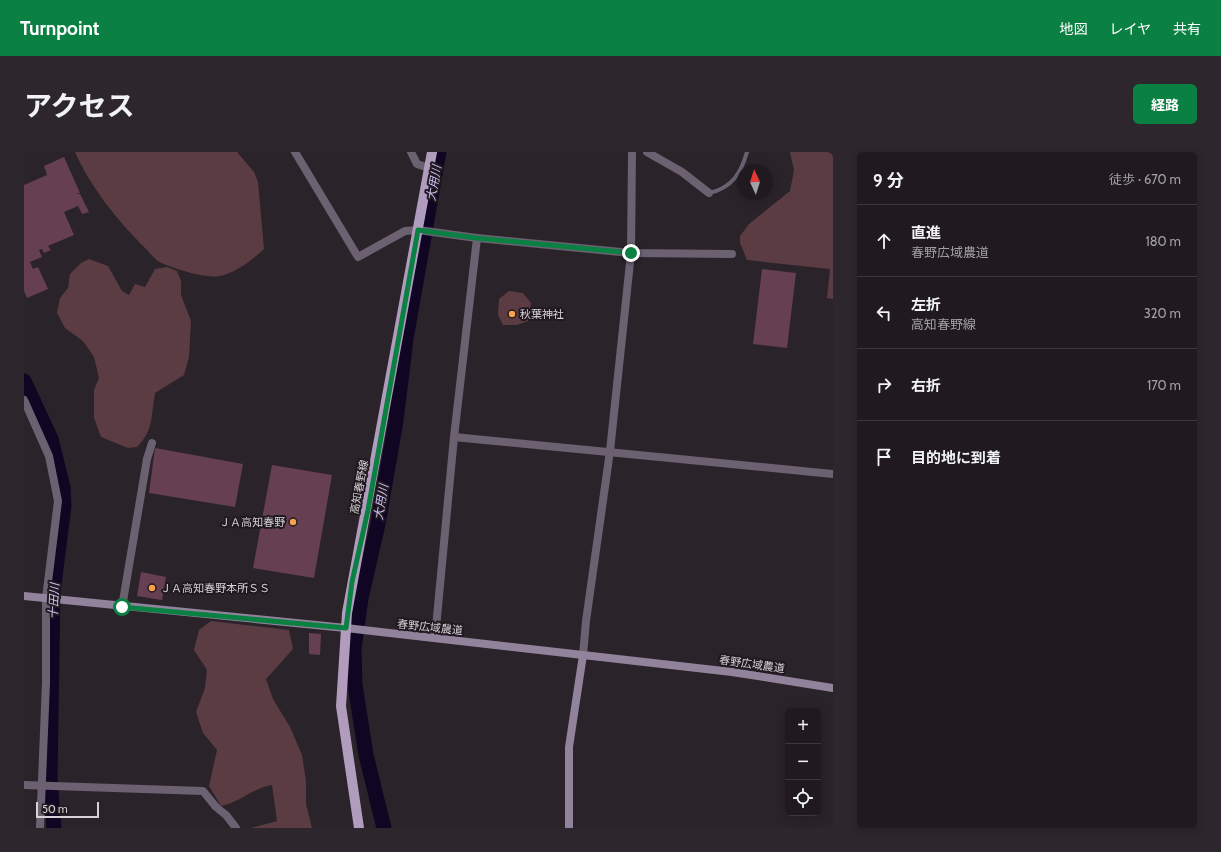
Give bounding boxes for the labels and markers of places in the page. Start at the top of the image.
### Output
place label: 秋葉神社 [520,307,564,321]
marker: 秋葉神社 [507,309,517,319]
place label: ＪＡ高知春野 [219,515,285,529]
marker: ＪＡ高知春野 [288,517,298,527]
place label: ＪＡ高知春野本所ＳＳ [160,581,270,595]
marker: ＪＡ高知春野本所ＳＳ [147,583,157,593]

